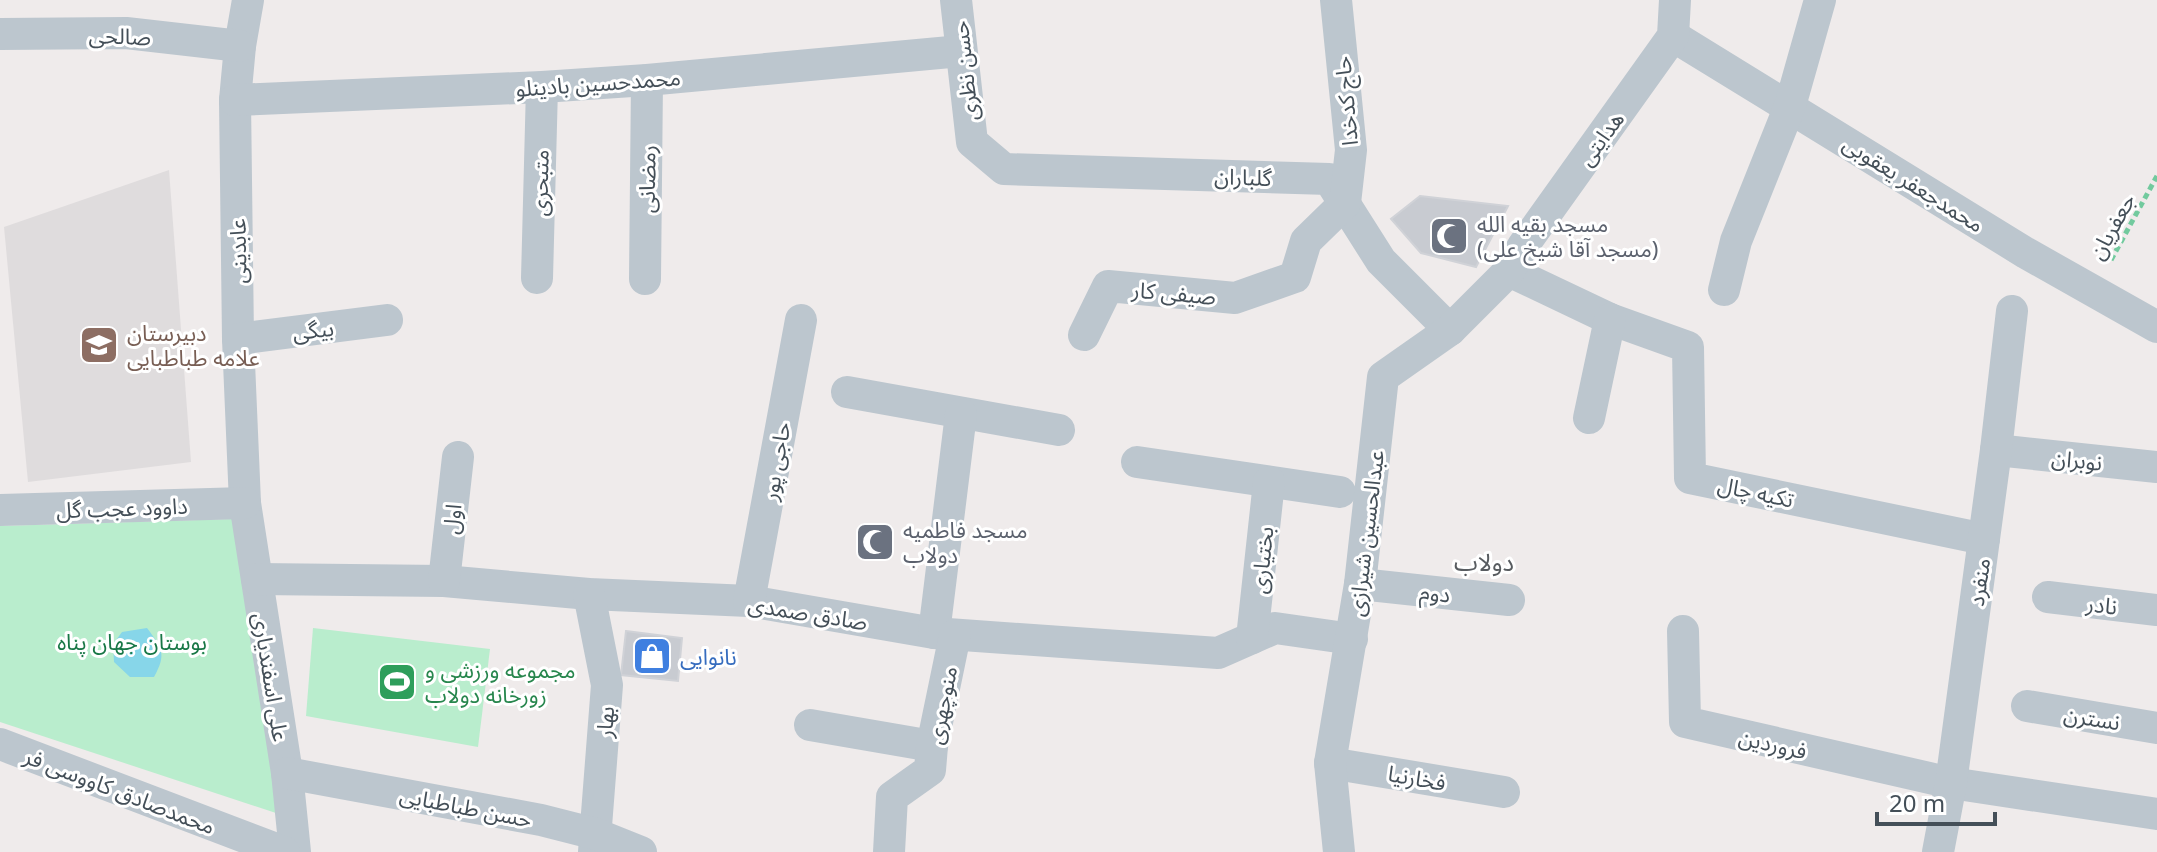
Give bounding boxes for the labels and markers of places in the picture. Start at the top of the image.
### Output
place label: مسجد بقیه الله (مسجد آقا شیخ علی) [1477,208,1658,266]
mosque icon: مسجد بقیه الله (مسجد آقا شیخ علی) [1428,215,1470,257]
place label: دبیرستان علامه طباطبایی [127,317,260,372]
school or university icon: دبیرستان علامه طباطبایی [78,324,120,366]
place label: مسجد فاطمیه دولاب [903,514,1027,569]
mosque icon: مسجد فاطمیه دولاب [854,521,896,563]
shop icon: نانوایی [631,635,673,677]
place label: نانوایی [680,641,737,671]
place label: مجموعه ورزشی و زورخانه دولاب [425,654,575,709]
sports icon: مجموعه ورزشی و زورخانه دولاب [376,661,418,703]

